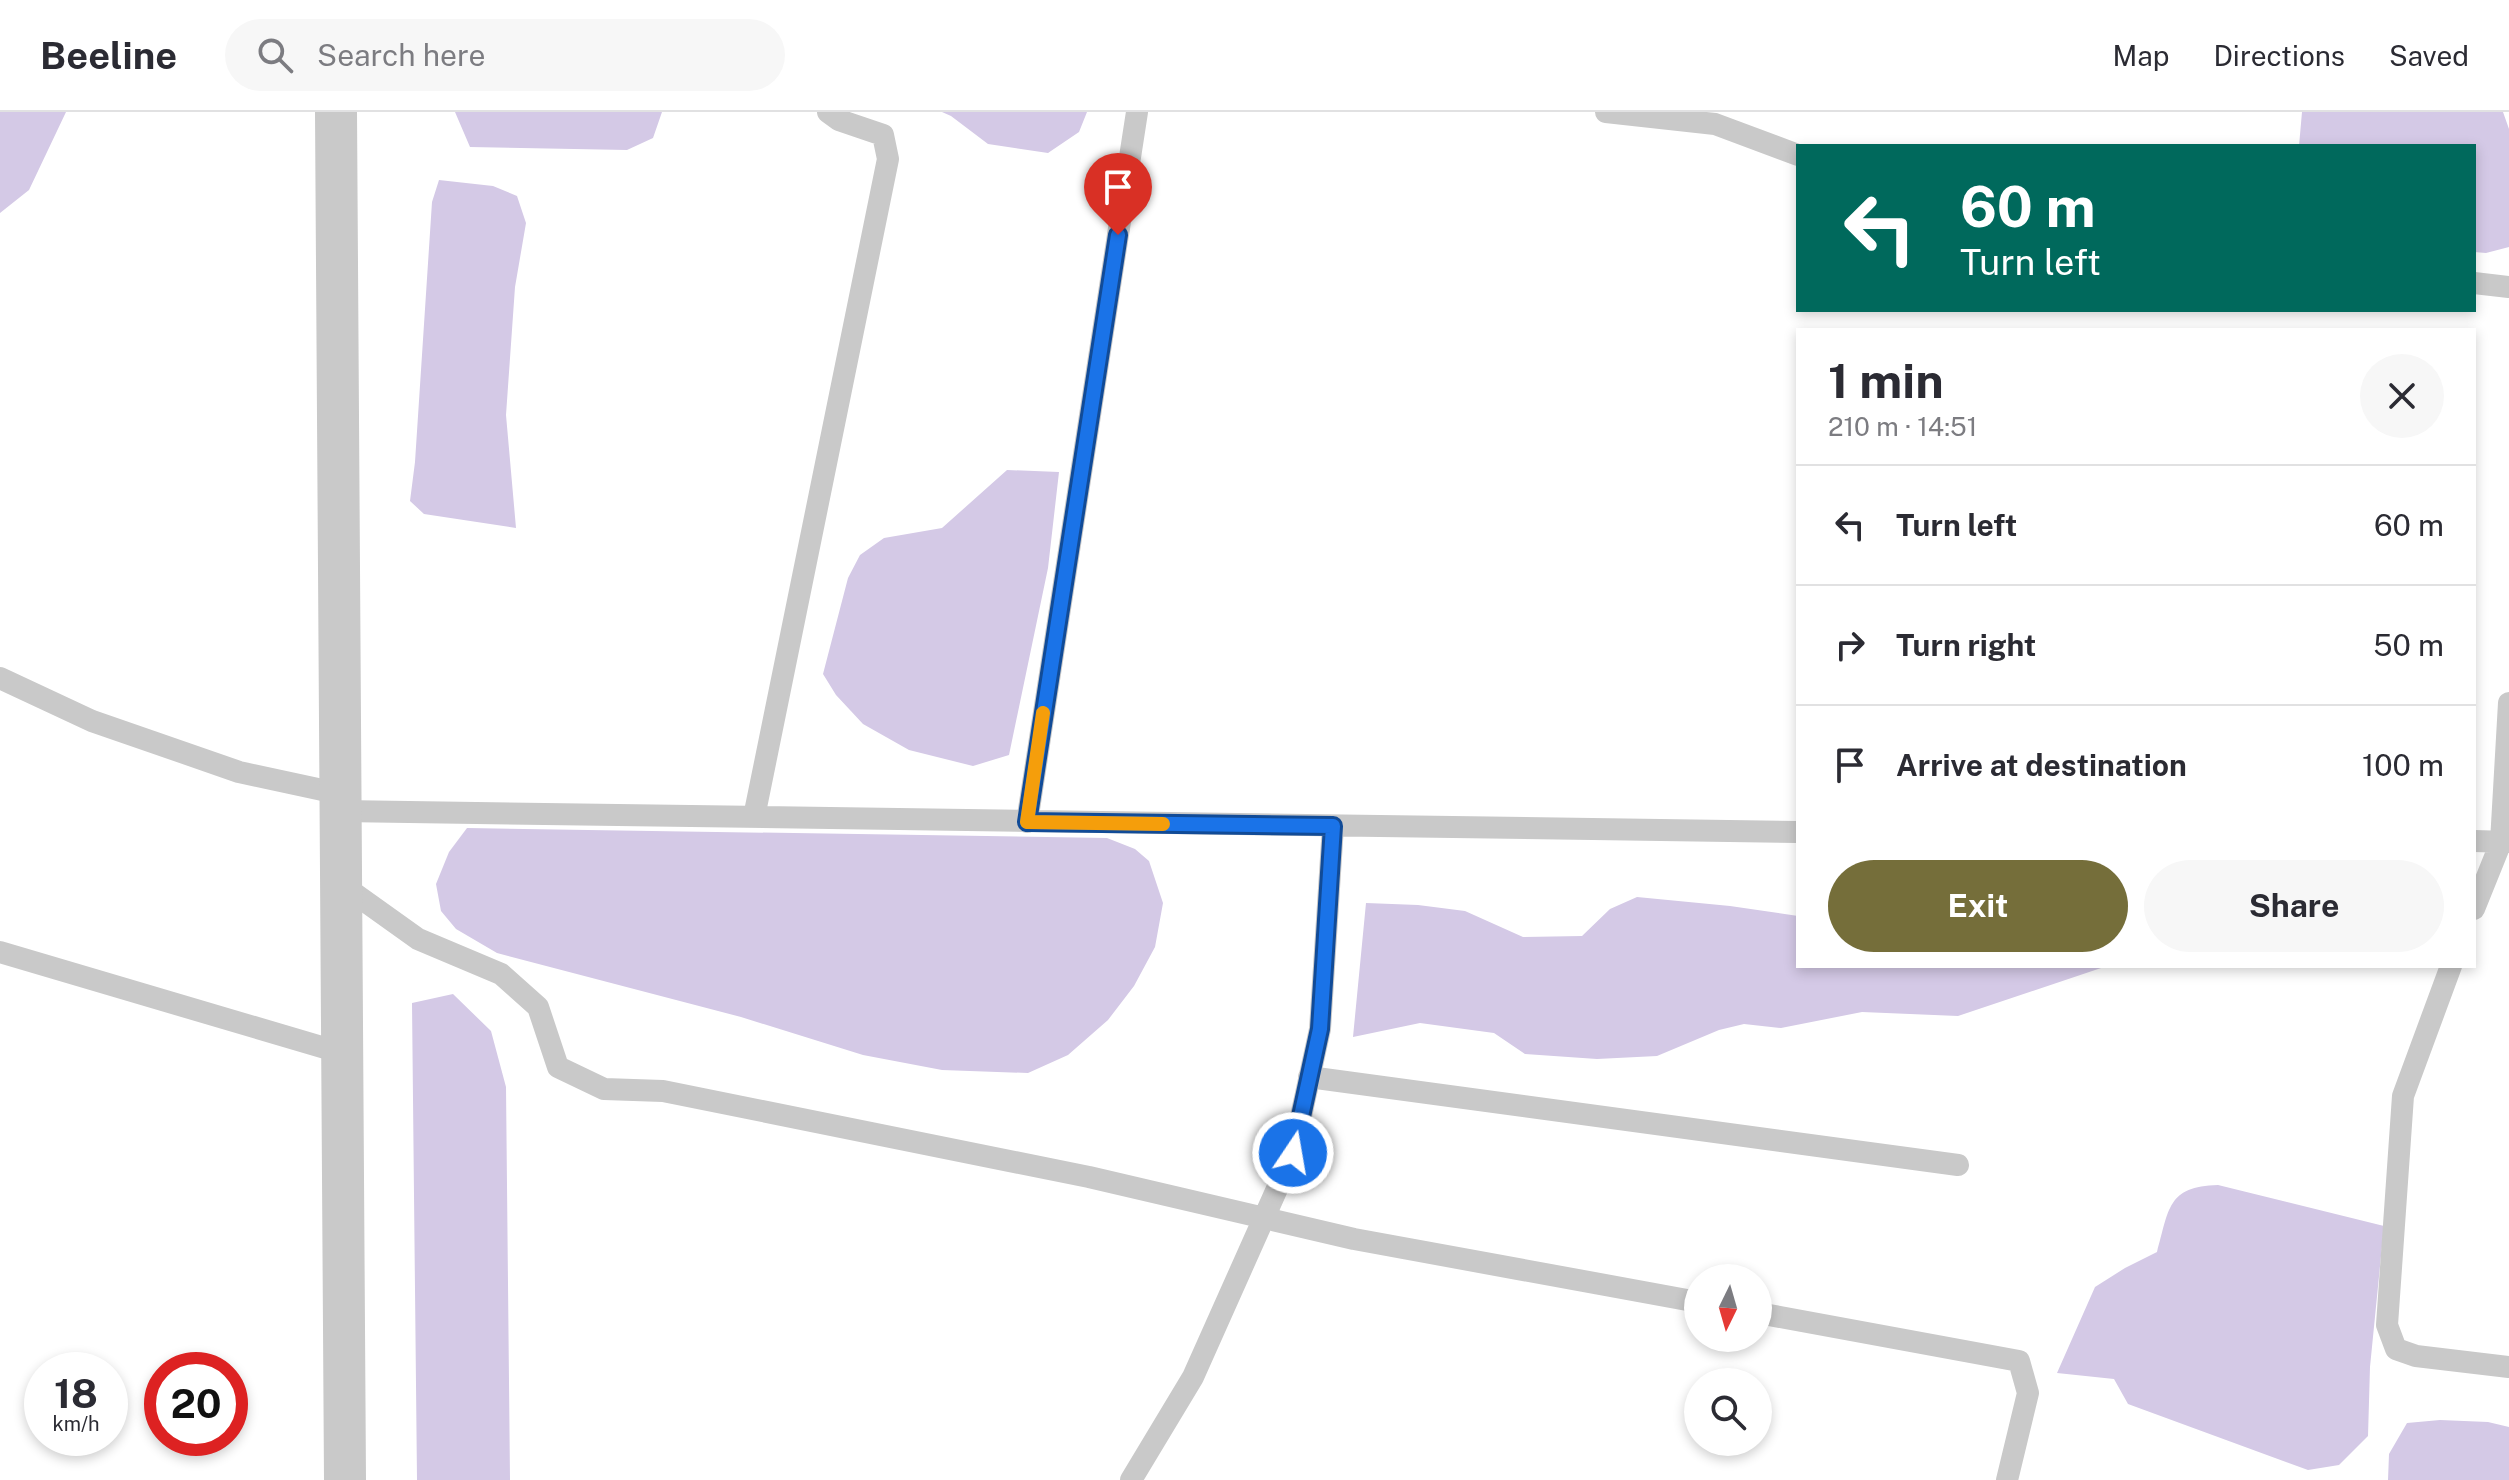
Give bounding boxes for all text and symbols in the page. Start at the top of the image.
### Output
search box [225,19,785,91]
text: Beeline [40,33,177,78]
icon: search [253,33,297,77]
text: Search here [317,37,486,73]
text: Map [2113,39,2169,72]
text: Directions [2213,39,2345,72]
text: Saved [2389,39,2469,72]
pin [1084,153,1152,235]
icon: arrive [1096,165,1140,209]
text: 60 m [1960,174,2096,240]
icon: left [1828,176,1932,280]
text: Turn left [1960,241,2101,283]
text: 1 min [1828,352,1944,409]
button: close [2360,354,2444,438]
text: 210 m · 14:51 [1828,411,1977,442]
icon: left [1828,503,1872,547]
text: Turn left [1896,507,2017,543]
text: 60 m [2374,507,2444,543]
icon: right [1828,623,1872,667]
text: Turn right [1896,627,2036,663]
text: 50 m [2373,627,2444,663]
icon: arrive [1828,743,1872,787]
text: Arrive at destination [1896,747,2187,783]
text: 100 m [2362,747,2444,783]
button: Exit [1828,860,2128,952]
button: Share [2144,860,2444,952]
position arrow [1251,1111,1335,1195]
north arrow [1684,1264,1772,1352]
map controls [1684,1264,1772,1456]
speed limit sign: 20 [144,1352,248,1456]
button: search [1684,1368,1772,1456]
text: 18 [54,1370,98,1417]
text: km/h [52,1412,100,1436]

